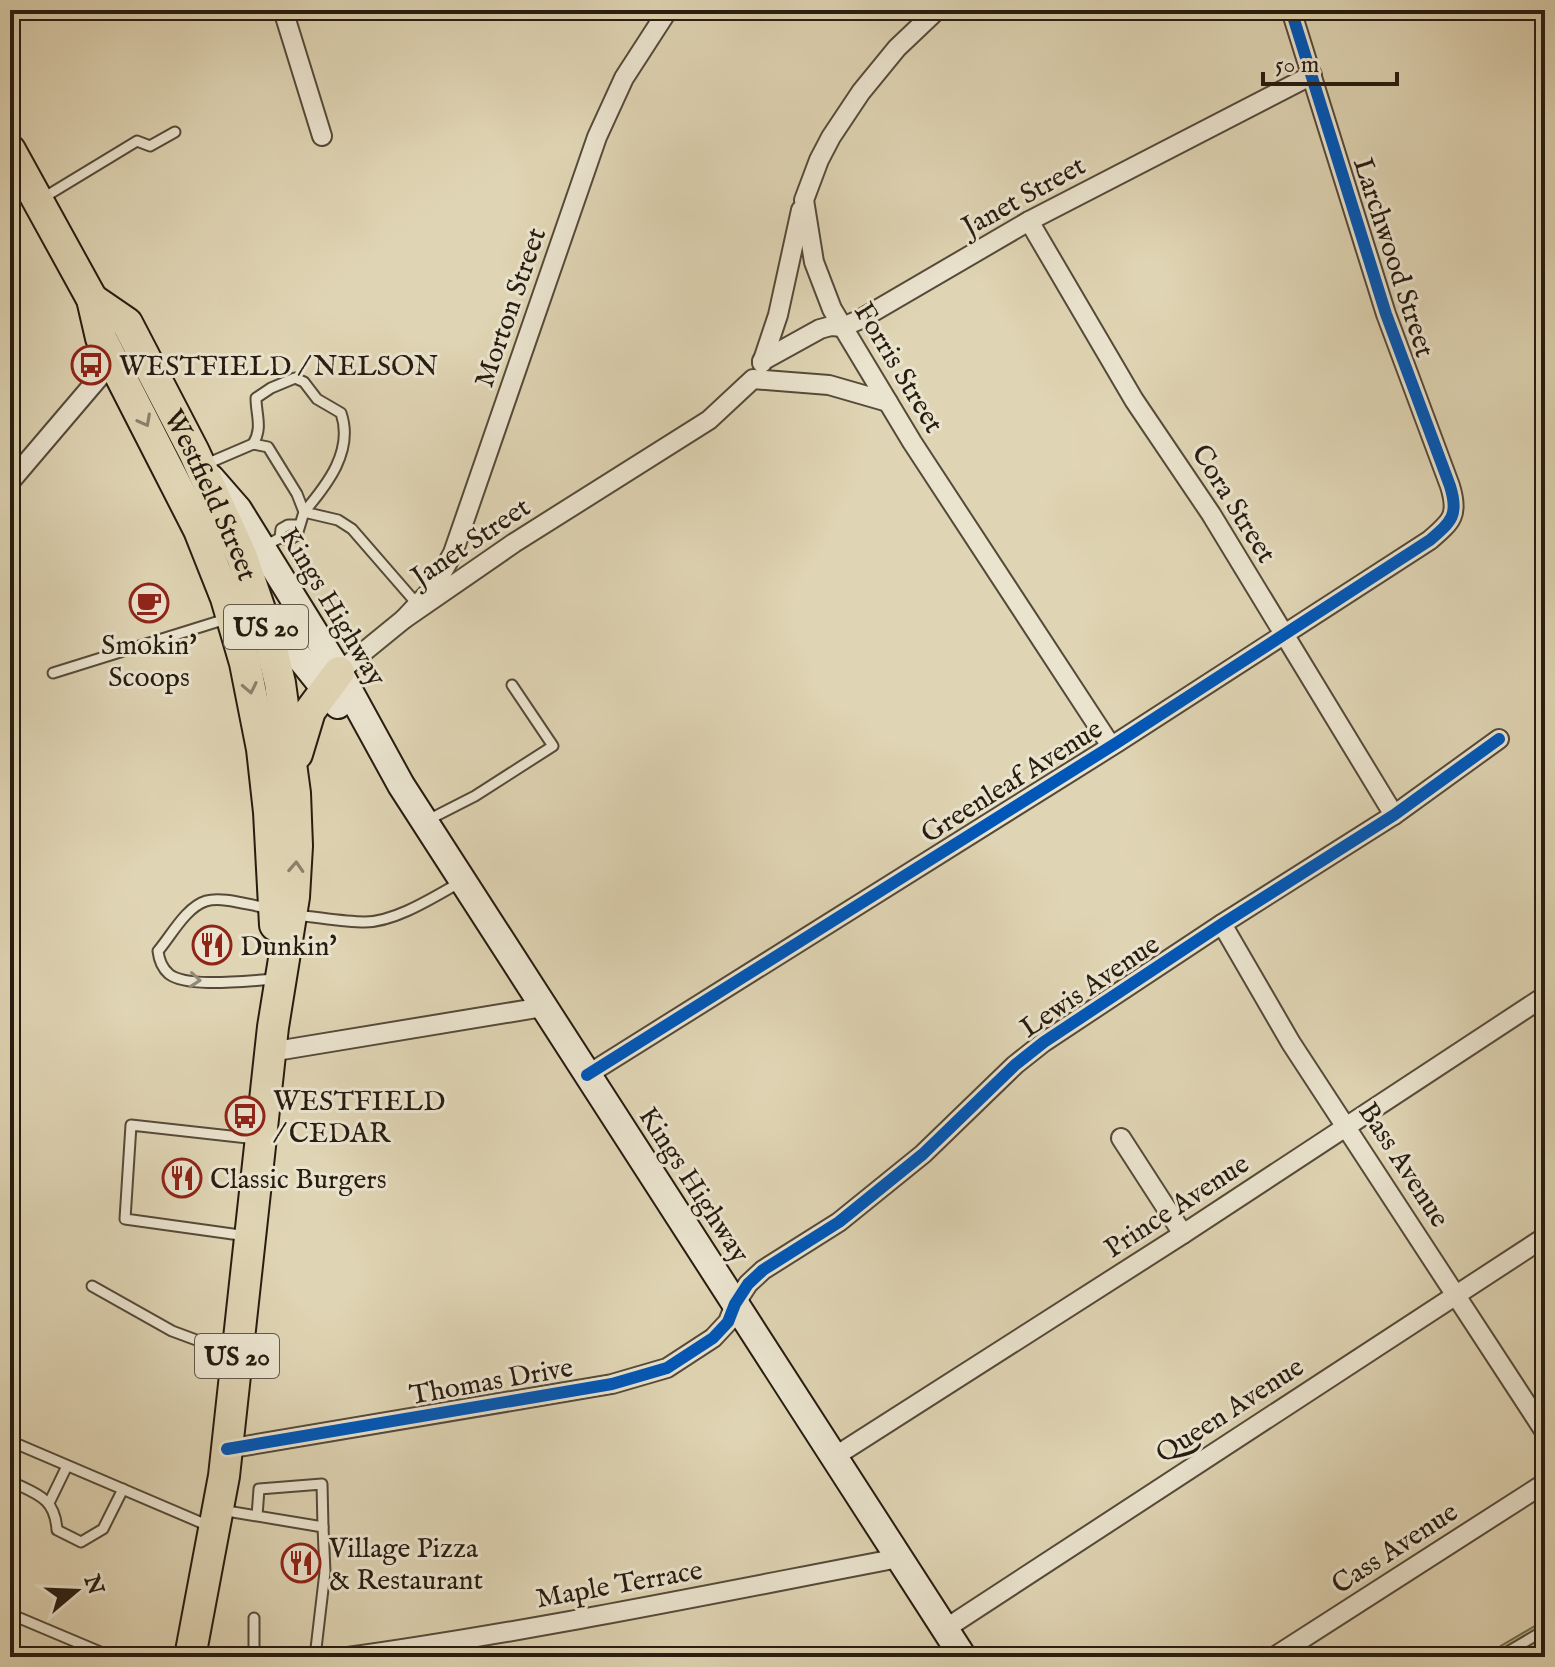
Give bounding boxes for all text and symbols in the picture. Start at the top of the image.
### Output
scale bar [1263,36,1397,86]
text: 50 m [1275,50,1319,81]
street label: Janet Street [954,149,1092,247]
street label: Larchwood Street [1344,154,1441,362]
street label: Morton Street [468,223,555,392]
street label: Forris Street [845,297,951,440]
bus stop icon: WESTFIELD / NELSON [70,344,112,386]
place label: WESTFIELD / NELSON [119,350,438,385]
street label: Westfield Street [155,404,264,586]
one-way arrow [135,413,150,428]
street label: Cora Street [1183,439,1283,570]
street label: Janet Street [403,490,538,597]
street label: Kings Highway [271,522,393,693]
cafe icon: Smokin' Scoops [128,582,170,624]
road number: US 20 [224,605,308,649]
place label: Smokin' Scoops [101,629,197,696]
one-way arrow [241,681,258,694]
street label: Greenleaf Avenue [915,712,1110,852]
one-way arrow [287,860,304,873]
restaurant icon: Dunkin' [191,924,233,966]
street label: Lewis Avenue [1014,928,1167,1046]
place label: Dunkin' [240,930,337,965]
one-way arrow [189,971,202,988]
place label: WESTFIELD / CEDAR [273,1085,445,1152]
bus stop icon: WESTFIELD / CEDAR [224,1095,266,1137]
street label: Bass Avenue [1350,1096,1456,1235]
street label: Kings Highway [629,1101,756,1270]
street label: Prince Avenue [1098,1147,1256,1267]
restaurant icon: Classic Burgers [161,1157,203,1199]
place label: Classic Burgers [210,1163,386,1198]
road number: US 20 [195,1334,279,1378]
street label: Queen Avenue [1150,1350,1311,1472]
street label: Thomas Drive [407,1351,576,1414]
street label: Cass Avenue [1326,1495,1465,1603]
place label: Village Pizza & Restaurant [328,1532,483,1599]
restaurant icon: Village Pizza & Restaurant [280,1542,322,1584]
north arrow [36,1551,116,1631]
street label: Maple Terrace [534,1554,706,1617]
text: N [76,1571,109,1599]

